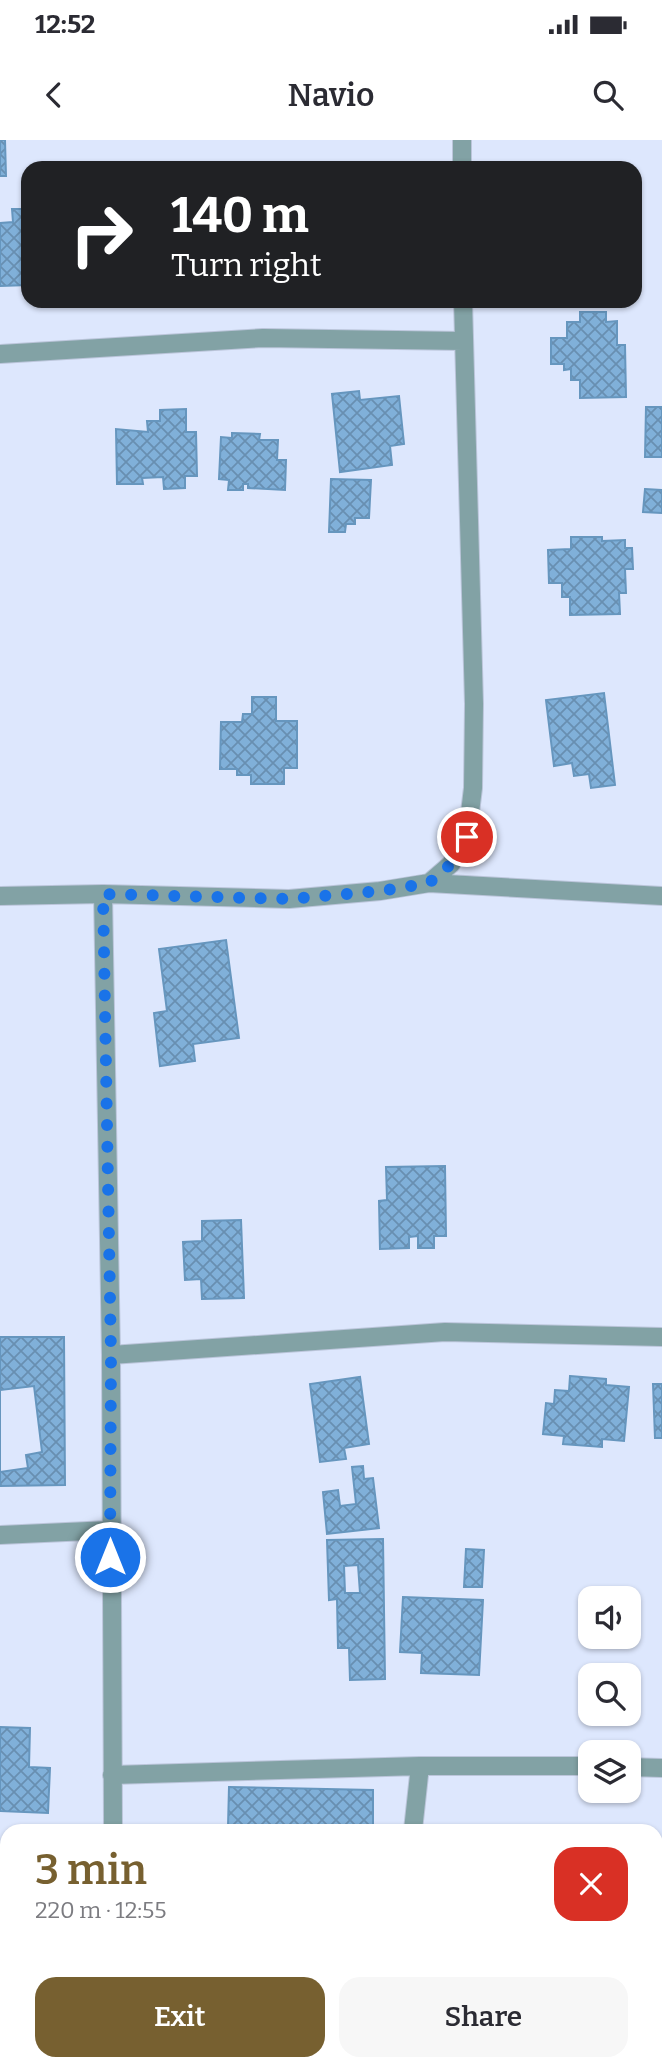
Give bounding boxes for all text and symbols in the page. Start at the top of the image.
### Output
text: 12:52 [35,9,95,40]
icon: back [35,76,73,114]
text: Navio [288,76,374,114]
icon: search [589,76,627,114]
text: 140 m [171,186,309,245]
icon: right [56,189,147,280]
text: Turn right [171,246,322,284]
pin [437,807,497,867]
icon: arrive [448,818,486,856]
position arrow [73,1520,147,1594]
map controls [578,1586,641,1803]
button: sound [578,1586,641,1649]
button: search [578,1663,641,1726]
button: layers [578,1740,641,1803]
text: 3 min [35,1845,147,1895]
button: close [554,1847,628,1921]
text: 220 m · 12:55 [35,1896,167,1924]
button: Exit [35,1977,325,2057]
button: Share [339,1977,628,2057]

